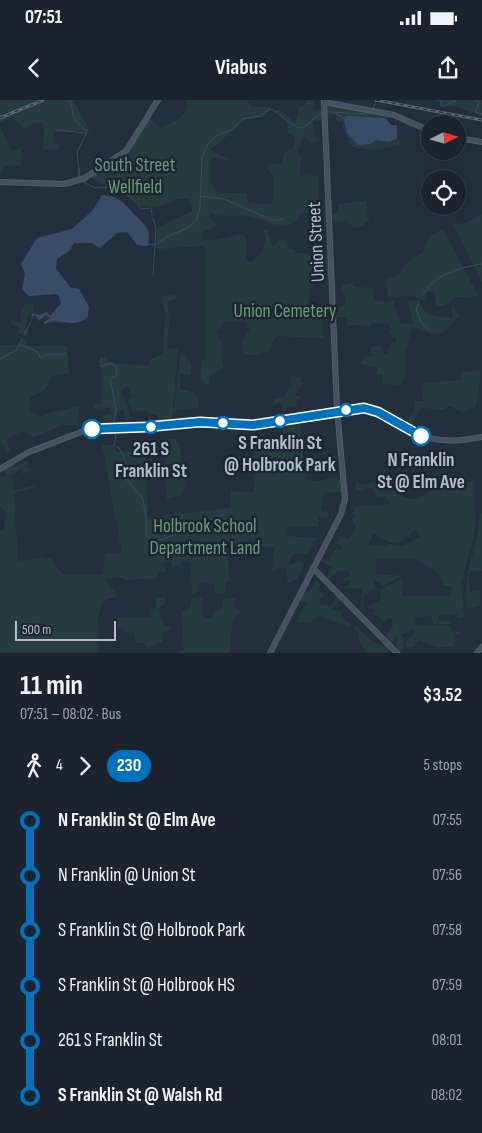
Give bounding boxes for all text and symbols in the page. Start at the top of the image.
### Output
text: 07:51 [25,6,62,29]
icon: back [20,54,48,82]
text: Viabus [215,54,267,81]
icon: share [434,54,462,82]
north arrow [421,115,466,160]
map controls [421,115,466,215]
park label: South Street Wellfield [95,154,176,199]
button: locate [421,170,466,215]
street label: Union Street [303,201,330,283]
park label: Union Cemetery [234,300,337,323]
unlabelled marker [339,403,353,417]
marker: S Franklin St @ Holbrook Park [273,414,287,428]
unlabelled marker [216,416,230,430]
unlabelled marker [82,419,102,439]
marker: 261 S Franklin St [144,420,158,434]
marker: N Franklin St @ Elm Ave [411,426,431,446]
place label: S Franklin St @ Holbrook Park [224,432,336,477]
place label: 261 S Franklin St [115,438,187,483]
place label: N Franklin St @ Elm Ave [377,449,465,494]
park label: Holbrook School Department Land [150,515,260,560]
scale bar [15,618,116,641]
text: 500 m [22,621,51,638]
text: 11 min [20,669,83,702]
text: $3.52 [423,684,462,707]
text: 07:51 – 08:02 · Bus [20,705,121,724]
icon: walk [20,752,48,780]
icon: forward [71,752,99,780]
text: 230 [117,755,141,776]
text: 4 [56,756,63,775]
text: 5 stops [424,756,462,775]
text: N Franklin St @ Elm Ave [58,809,216,832]
text: 07:55 [433,811,462,830]
text: N Franklin @ Union St [58,864,196,887]
text: 07:56 [432,866,462,885]
text: S Franklin St @ Holbrook Park [58,919,245,942]
text: 07:58 [432,921,462,940]
text: S Franklin St @ Holbrook HS [58,974,235,997]
text: 07:59 [432,976,462,995]
text: 261 S Franklin St [58,1029,163,1052]
text: 08:01 [432,1031,462,1050]
text: S Franklin St @ Walsh Rd [58,1084,222,1107]
text: 08:02 [431,1086,462,1105]

